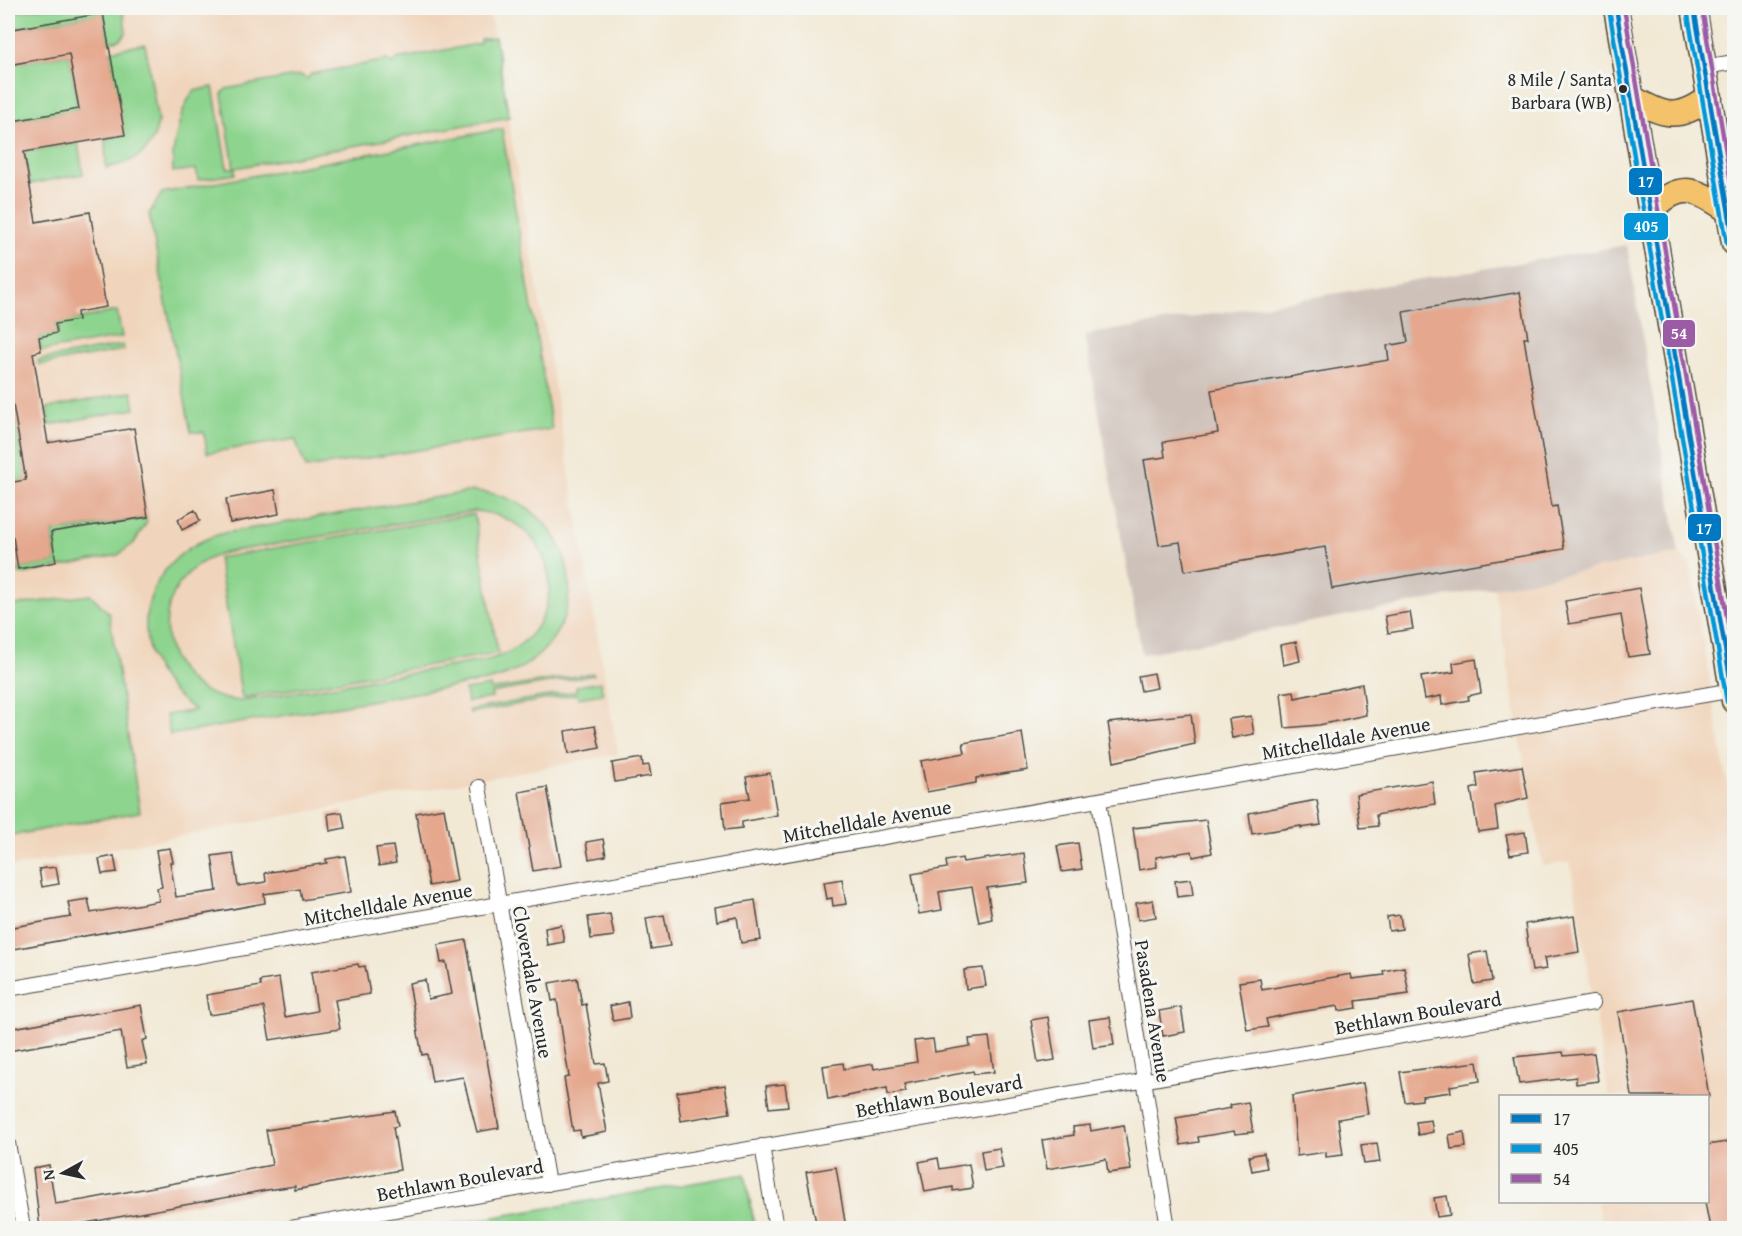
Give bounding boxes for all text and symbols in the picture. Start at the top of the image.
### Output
place label: 8 Mile / Santa Barbara (WB) [1507,66,1612,116]
marker: 8 Mile / Santa Barbara (WB) [1617,83,1629,95]
line badge: 17 [1628,167,1663,196]
text: 17 [1638,169,1654,193]
line badge: 405 [1623,212,1669,241]
text: 405 [1634,214,1658,238]
line badge: 54 [1662,319,1696,348]
text: 54 [1671,321,1687,345]
line badge: 17 [1687,513,1722,542]
text: 17 [1696,516,1712,540]
street label: Mitchelldale Avenue [1259,708,1432,767]
street label: Mitchelldale Avenue [780,791,953,850]
street label: Mitchelldale Avenue [301,874,474,933]
street label: Cloverdale Avenue [506,903,561,1060]
street label: Pasadena Avenue [1128,937,1179,1084]
street label: Bethlawn Boulevard [1332,984,1504,1041]
street label: Bethlawn Boulevard [853,1067,1025,1124]
legend [1499,1095,1709,1203]
text: 17 [1553,1105,1570,1132]
text: 405 [1553,1135,1579,1162]
north arrow [33,1143,93,1203]
street label: Bethlawn Boulevard [374,1151,546,1208]
text: 54 [1553,1165,1570,1192]
text: N [35,1168,61,1182]

